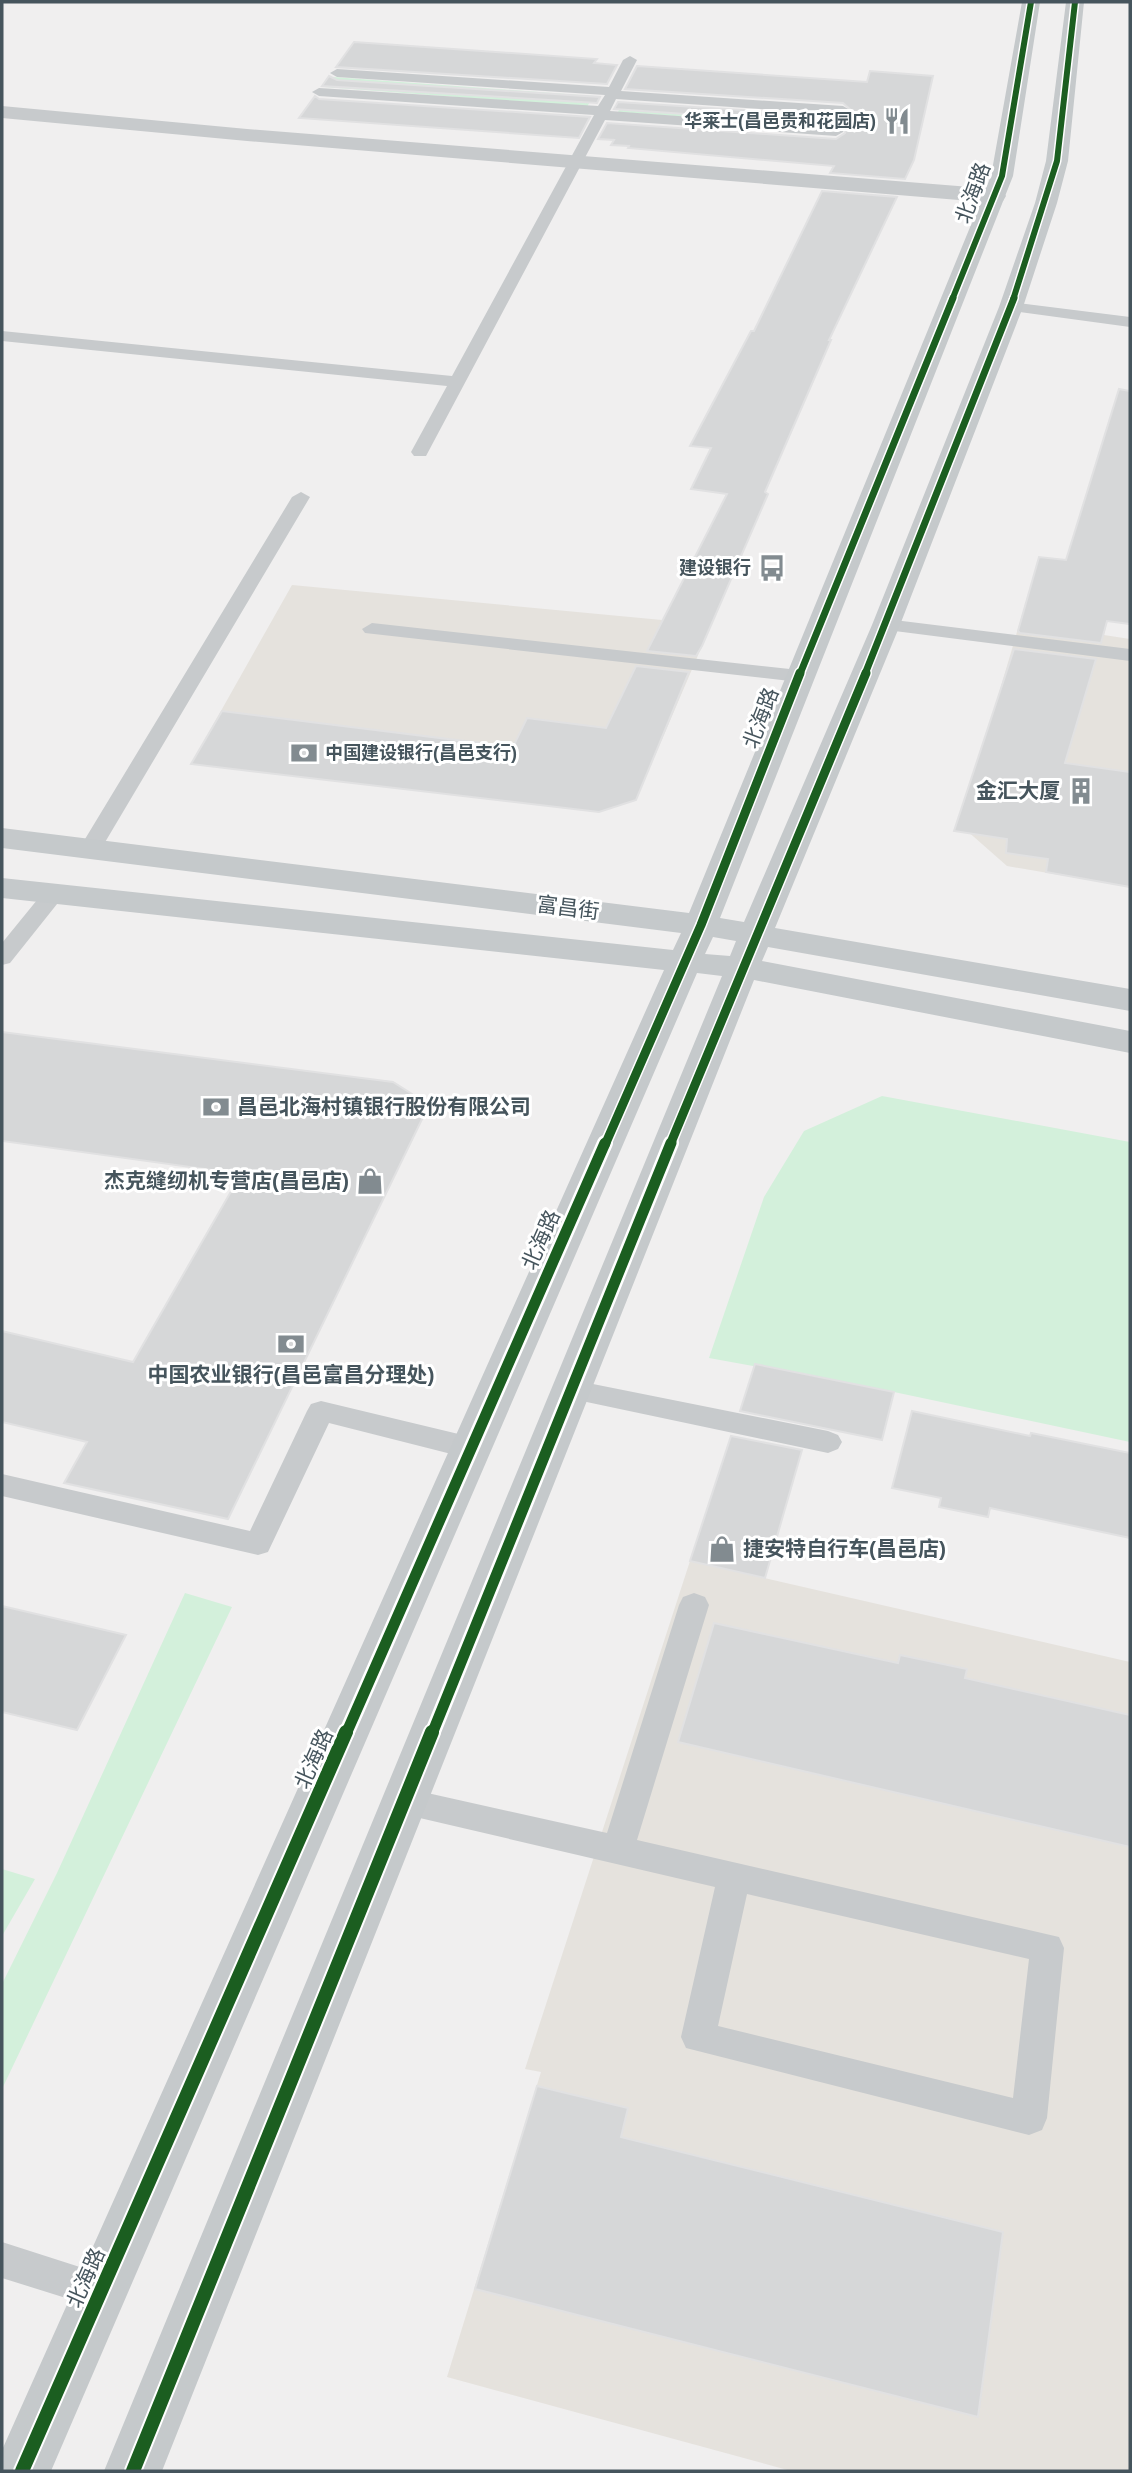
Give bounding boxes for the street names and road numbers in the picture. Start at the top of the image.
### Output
street label: 北海路 [951,159,994,226]
street label: 北海路 [739,684,783,751]
street label: 富昌街 [535,892,601,923]
street label: 北海路 [517,1206,564,1273]
street label: 北海路 [290,1725,337,1792]
street label: 北海路 [62,2244,109,2311]

